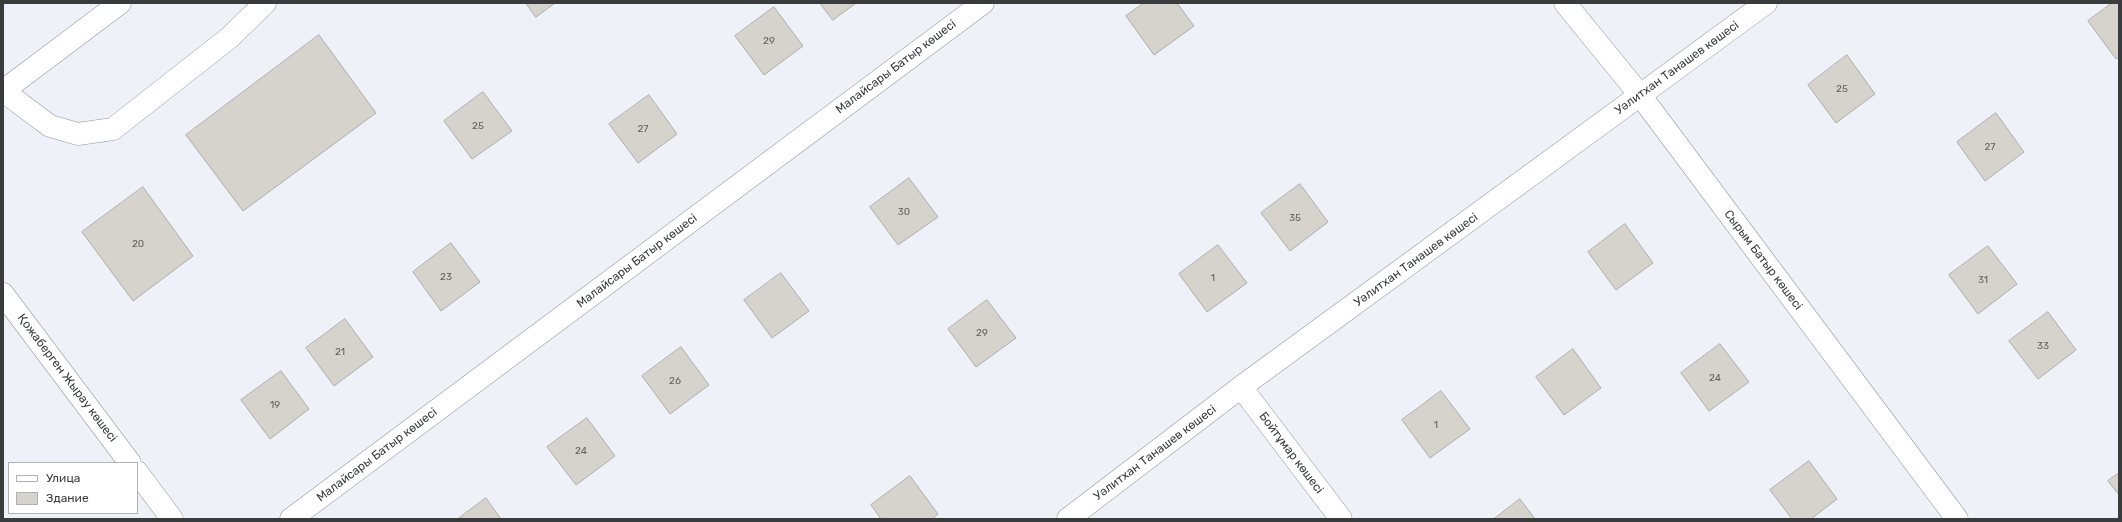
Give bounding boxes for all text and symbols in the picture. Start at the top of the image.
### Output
street label: Малайсары Батыр көшесі [833,17,959,117]
street label: Уәлитхан Танашев көшесі [1612,18,1742,118]
house number: 29 [763,35,775,47]
house number: 25 [1836,83,1848,95]
house number: 25 [472,120,484,132]
house number: 27 [638,123,648,135]
house number: 27 [1985,141,1995,153]
house number: 30 [898,206,910,218]
street label: Сырым Батыр көшесі [1721,207,1805,313]
street label: Уәлитхан Танашев көшесі [1351,210,1481,310]
street label: Малайсары Батыр көшесі [574,211,700,311]
house number: 35 [1289,212,1301,224]
house number: 20 [132,238,144,250]
house number: 23 [440,271,452,283]
house number: 1 [1211,272,1215,284]
house number: 31 [1978,274,1988,286]
street label: Қожаберген Жырау көшесі [14,311,120,445]
house number: 29 [976,327,988,339]
house number: 33 [2037,340,2049,352]
house number: 21 [335,346,345,358]
house number: 24 [1709,372,1721,384]
house number: 26 [669,375,681,387]
house number: 19 [270,399,280,411]
street label: Уәлитхан Танашев көшесі [1091,402,1219,504]
street label: Малайсары Батыр көшесі [314,405,440,505]
street label: Бойтұмар көшесі [1256,409,1326,497]
house number: 1 [1434,419,1438,431]
house number: 24 [575,445,587,457]
legend [8,462,138,514]
text: Улица [46,471,80,485]
text: Здание [46,491,89,505]

